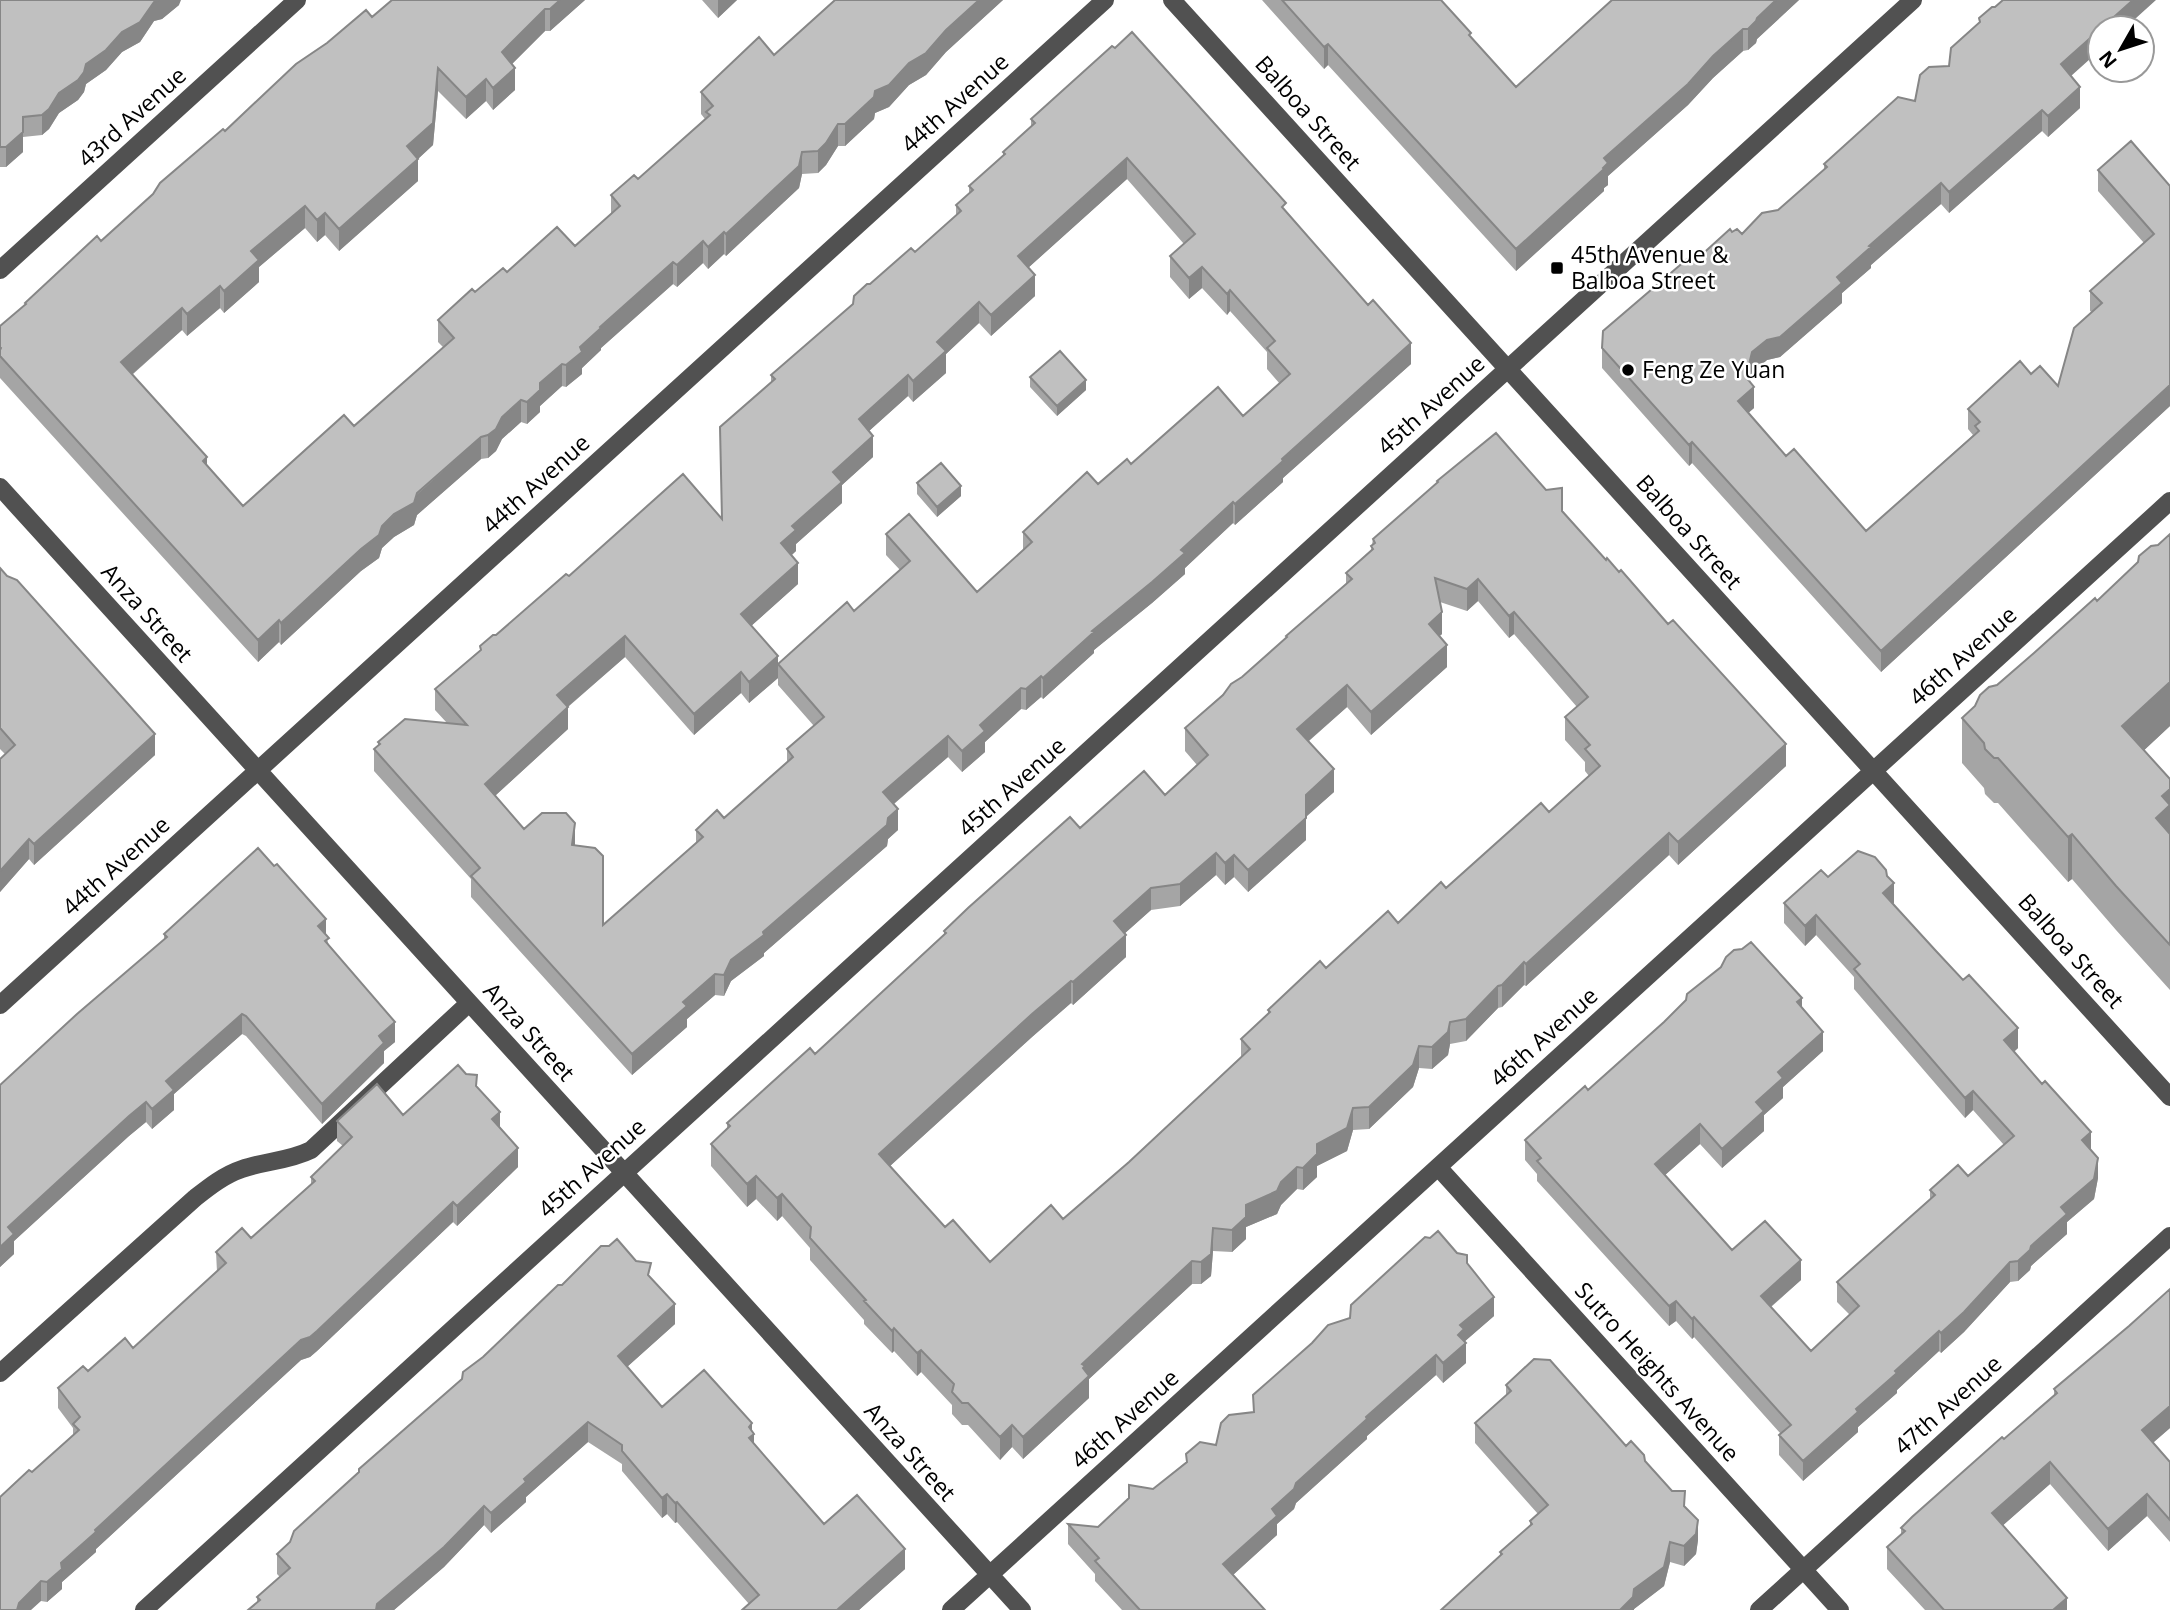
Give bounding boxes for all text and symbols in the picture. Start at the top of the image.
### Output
north arrow [2086,14,2156,84]
street label: 44th Avenue [894,45,1015,159]
text: N [2093,46,2123,74]
street label: Balboa Street [1249,48,1369,177]
street label: 43rd Avenue [70,59,193,174]
place label: 45th Avenue & Balboa Street [1571,238,1729,296]
marker: 45th Avenue & Balboa Street [1549,260,1565,276]
street label: 45th Avenue [1370,347,1491,461]
place label: Feng Ze Yuan [1642,353,1785,385]
marker: Feng Ze Yuan [1620,362,1636,378]
street label: 44th Avenue [475,426,596,540]
street label: Balboa Street [1630,467,1750,596]
street label: Anza Street [95,556,201,669]
street label: 46th Avenue [1902,598,2023,712]
street label: 45th Avenue [951,729,1072,843]
street label: 44th Avenue [55,808,176,922]
street label: Balboa Street [2012,886,2132,1015]
street label: Anza Street [477,975,583,1088]
street label: 46th Avenue [1483,979,1604,1093]
street label: 45th Avenue [531,1110,652,1224]
street label: Sutro Heights Avenue [1568,1275,1747,1468]
street label: 47th Avenue [1887,1347,2008,1461]
street label: 46th Avenue [1064,1361,1185,1475]
street label: Anza Street [858,1395,964,1508]

